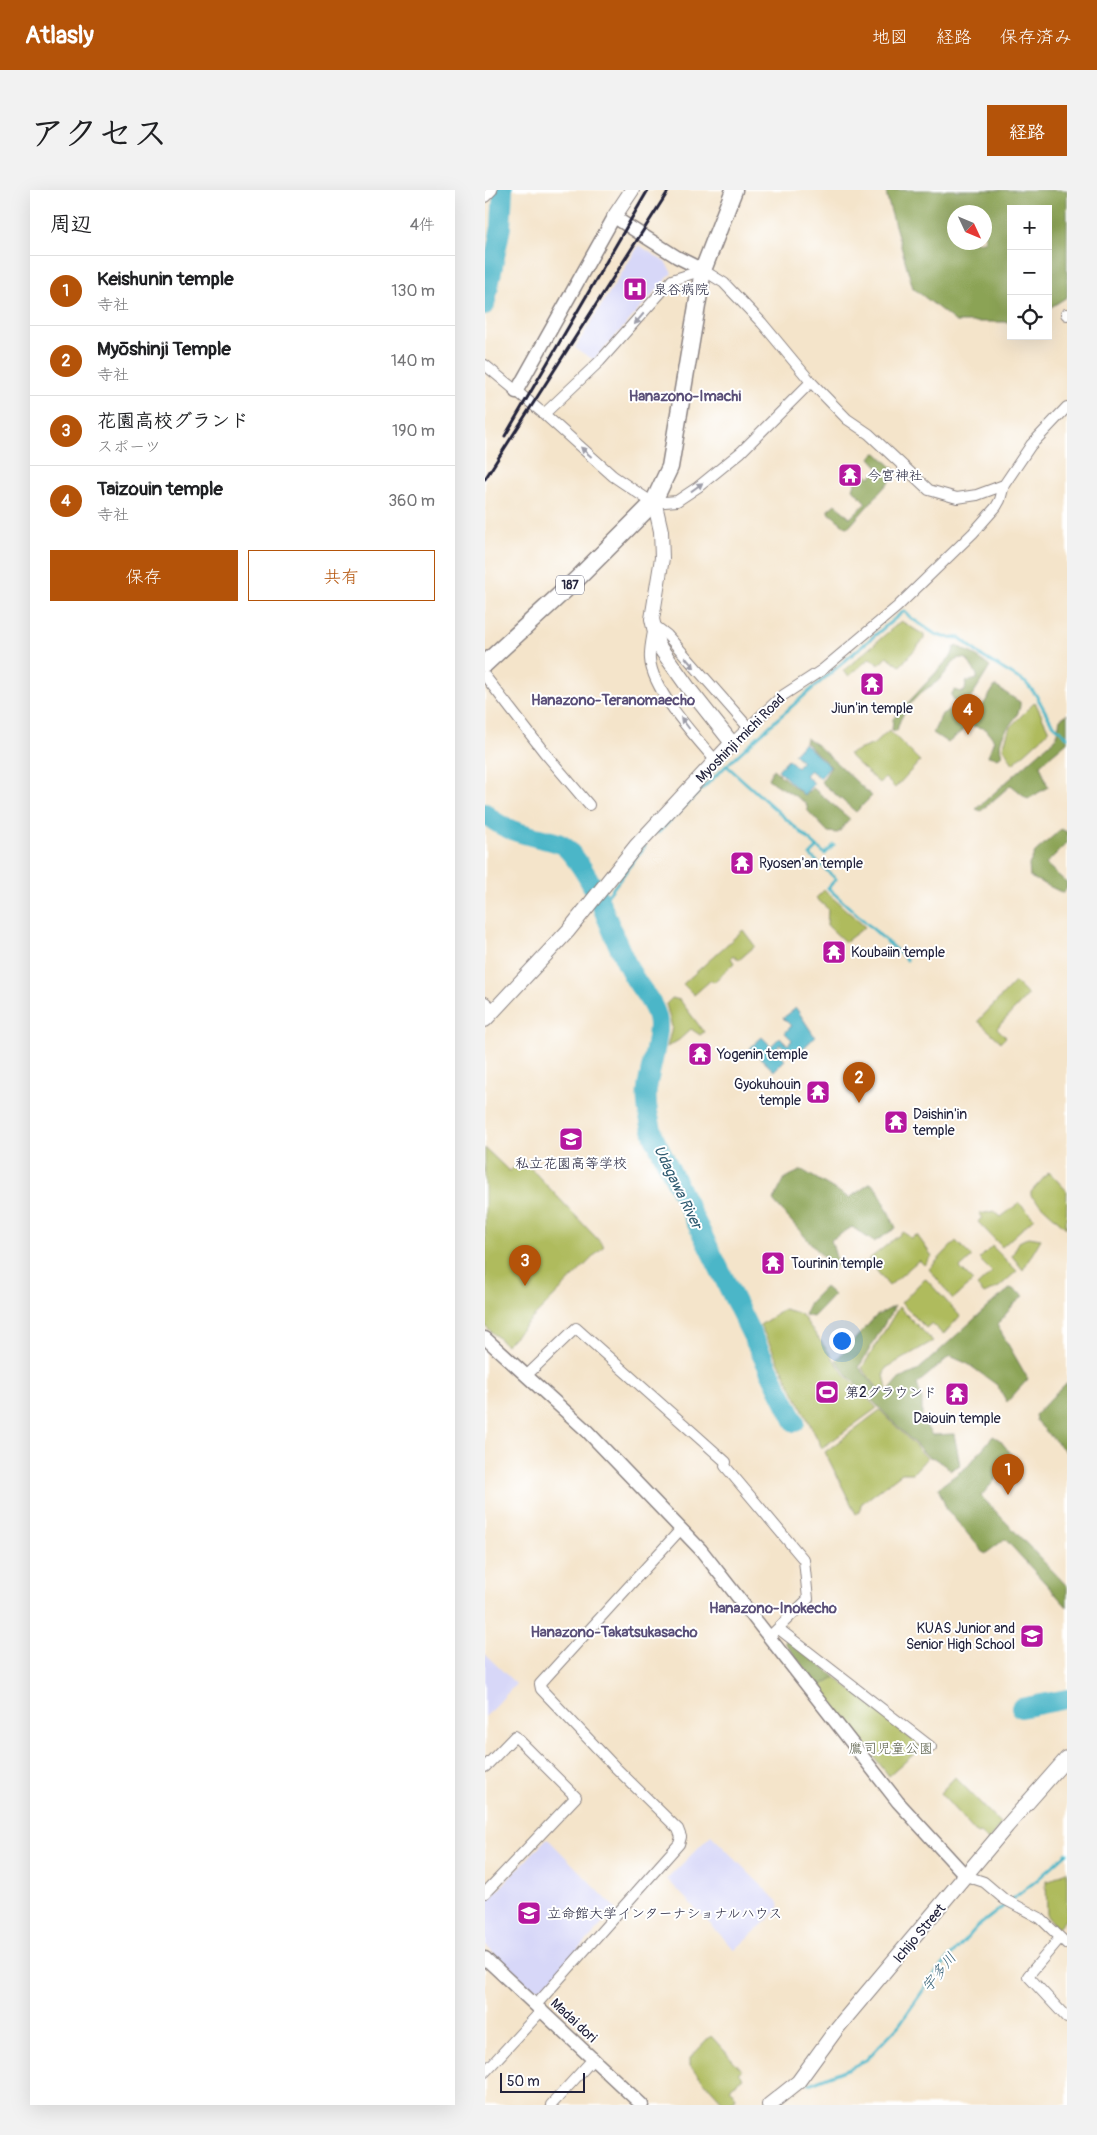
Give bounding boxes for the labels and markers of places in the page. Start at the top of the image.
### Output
hospital icon: 泉谷病院 [622,276,648,302]
place label: 泉谷病院 [653,281,709,298]
temple icon: 今宮神社 [837,462,863,488]
place label: 今宮神社 [867,467,923,484]
temple icon: Jiun'in temple [859,671,885,697]
pin: 4 [952,694,984,735]
place label: Jiun'in temple [831,700,913,717]
temple icon: Ryosen'an temple [729,850,755,876]
place label: Ryosen'an temple [759,855,863,872]
temple icon: Koubaiin temple [821,939,847,965]
place label: Koubaiin temple [851,944,945,961]
temple icon: Yogenin temple [687,1041,713,1067]
place label: Yogenin temple [716,1046,808,1063]
pin: 2 [843,1062,875,1103]
place label: Gyokuhouin temple [734,1076,801,1109]
temple icon: Gyokuhouin temple [805,1079,831,1105]
place label: Daishin'in temple [912,1106,967,1139]
temple icon: Daishin'in temple [883,1109,909,1135]
school or university icon: 私立花園高等学校 [558,1126,584,1152]
place label: 私立花園高等学校 [515,1155,627,1172]
pin: 3 [509,1245,541,1286]
temple icon: Tourinin temple [760,1250,786,1276]
place label: Tourinin temple [791,1255,883,1272]
sports icon: 第2グラウンド [814,1379,840,1405]
temple icon: Daiouin temple [944,1381,970,1407]
place label: 第2グラウンド [845,1384,937,1401]
place label: Daiouin temple [913,1410,1001,1427]
pin: 1 [992,1454,1024,1495]
place label: KUAS Junior and Senior High School [906,1620,1015,1653]
school or university icon: KUAS Junior and Senior High School [1019,1623,1045,1649]
school or university icon: 立命館大学インターナショナルハウス [516,1900,542,1926]
place label: 立命館大学インターナショナルハウス [547,1905,782,1922]

